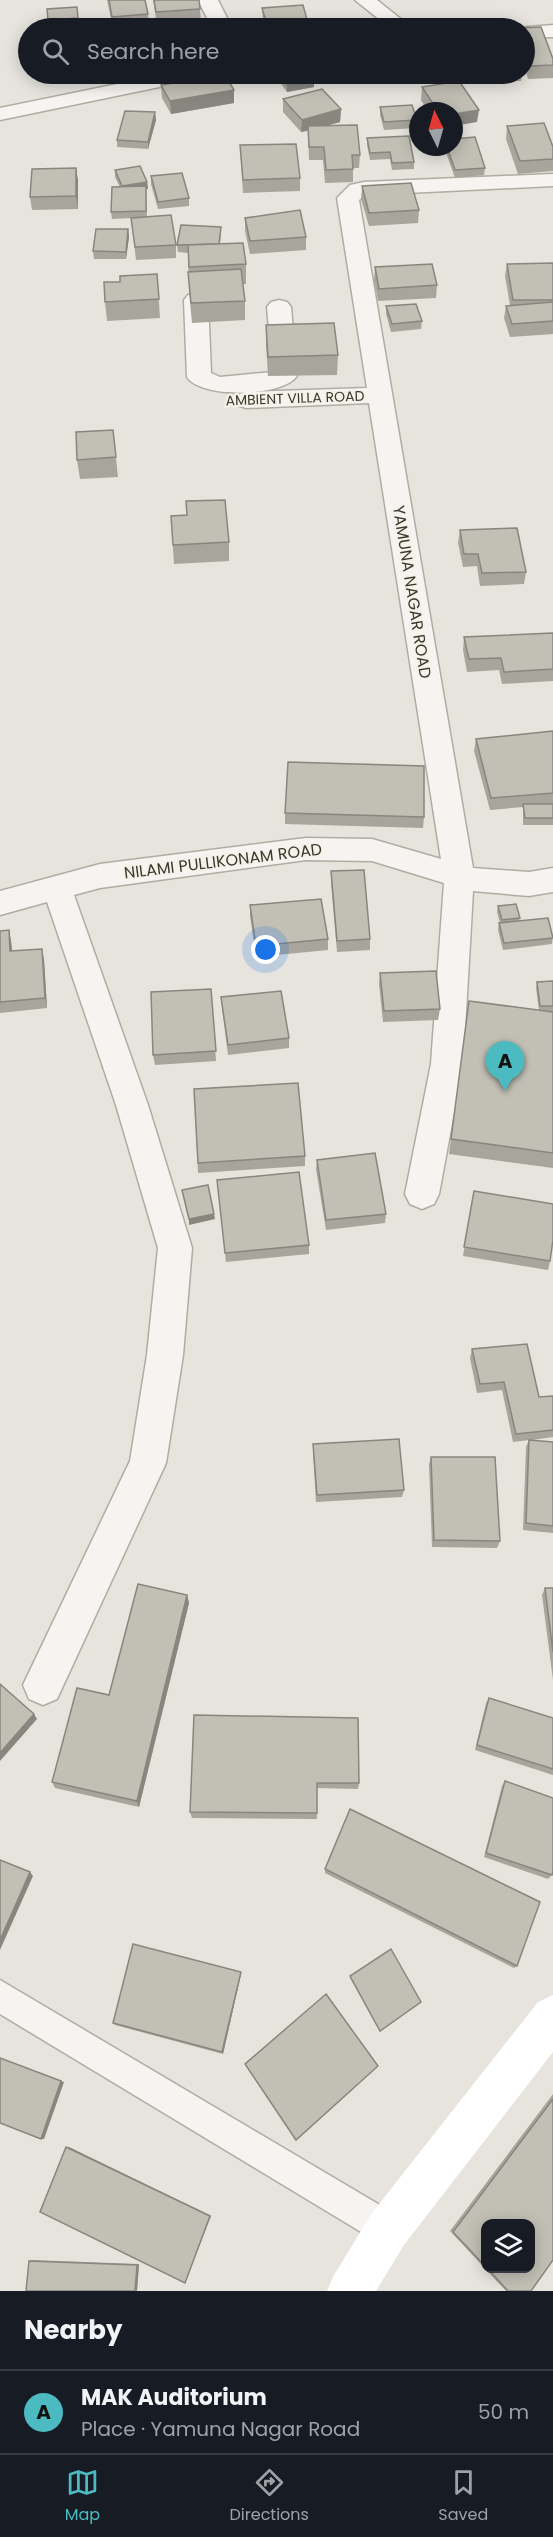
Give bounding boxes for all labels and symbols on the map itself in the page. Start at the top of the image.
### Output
north arrow [409,102,463,156]
street label: AMBIENT VILLA ROAD [225,386,365,410]
street label: YAMUNA NAGAR ROAD [387,504,437,680]
street label: NILAMI PULLIKONAM ROAD [123,837,323,885]
your location [251,935,280,964]
pin: A [486,1042,524,1091]

